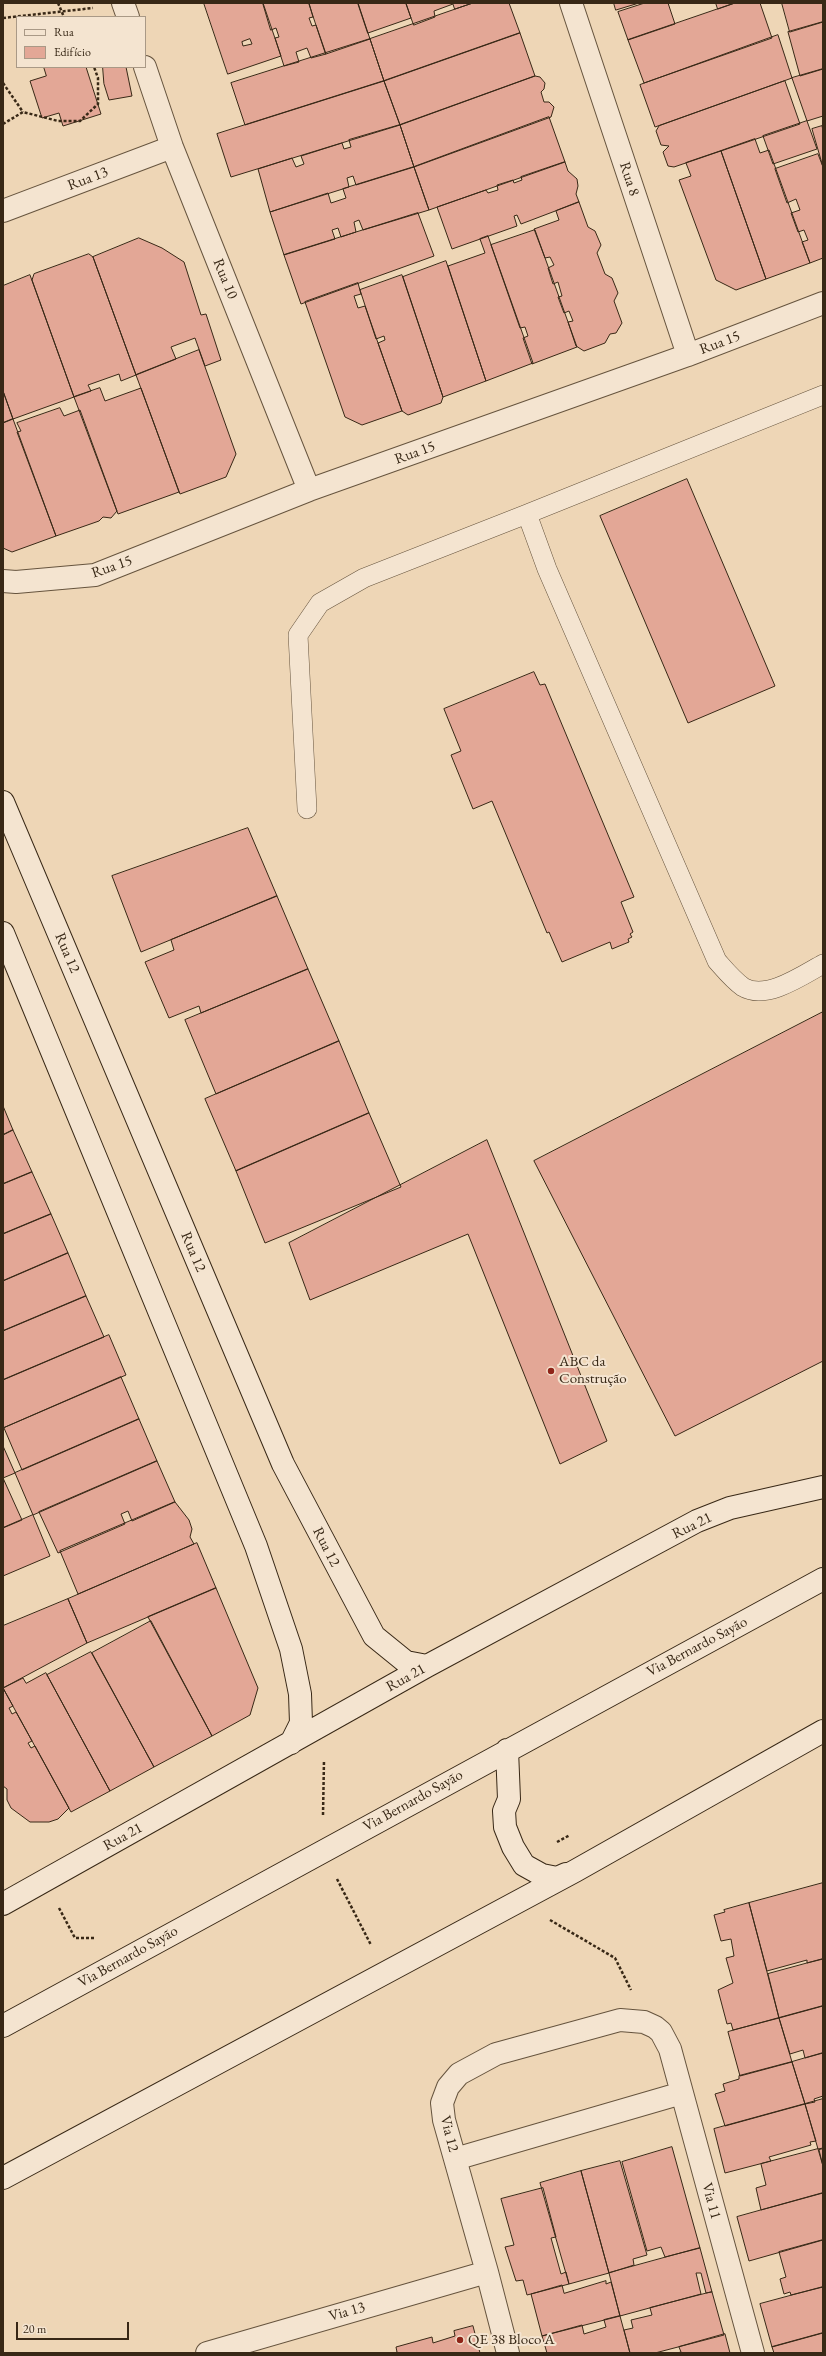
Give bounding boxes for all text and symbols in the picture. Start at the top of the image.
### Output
legend [16,16,146,68]
text: Rua [54,24,74,40]
text: Edifício [54,44,91,60]
street label: Rua 8 [615,160,643,198]
street label: Rua 13 [65,163,111,195]
street label: Rua 10 [209,256,241,302]
street label: Rua 15 [697,327,743,359]
street label: Rua 15 [392,437,438,469]
street label: Rua 15 [89,552,135,582]
street label: Rua 12 [51,930,83,976]
street label: Rua 12 [177,1229,209,1275]
place label: ABC da Construção [559,1353,627,1388]
marker: ABC da Construção [546,1366,556,1376]
street label: Rua 21 [669,1509,715,1543]
street label: Rua 12 [308,1524,344,1570]
street label: Via Bernardo Sayão [644,1613,750,1681]
street label: Rua 21 [383,1660,429,1696]
street label: Via Bernardo Sayão [360,1766,466,1836]
street label: Rua 21 [100,1819,146,1855]
street label: Via Bernardo Sayão [75,1922,181,1992]
street label: Via 12 [436,2114,462,2154]
street label: Via 11 [698,2181,724,2221]
street label: Via 13 [327,2298,367,2326]
scale bar [18,2314,131,2340]
text: 20 m [23,2321,46,2337]
place label: QE 38 Bloco A [468,2331,555,2349]
marker: QE 38 Bloco A [455,2335,465,2345]

